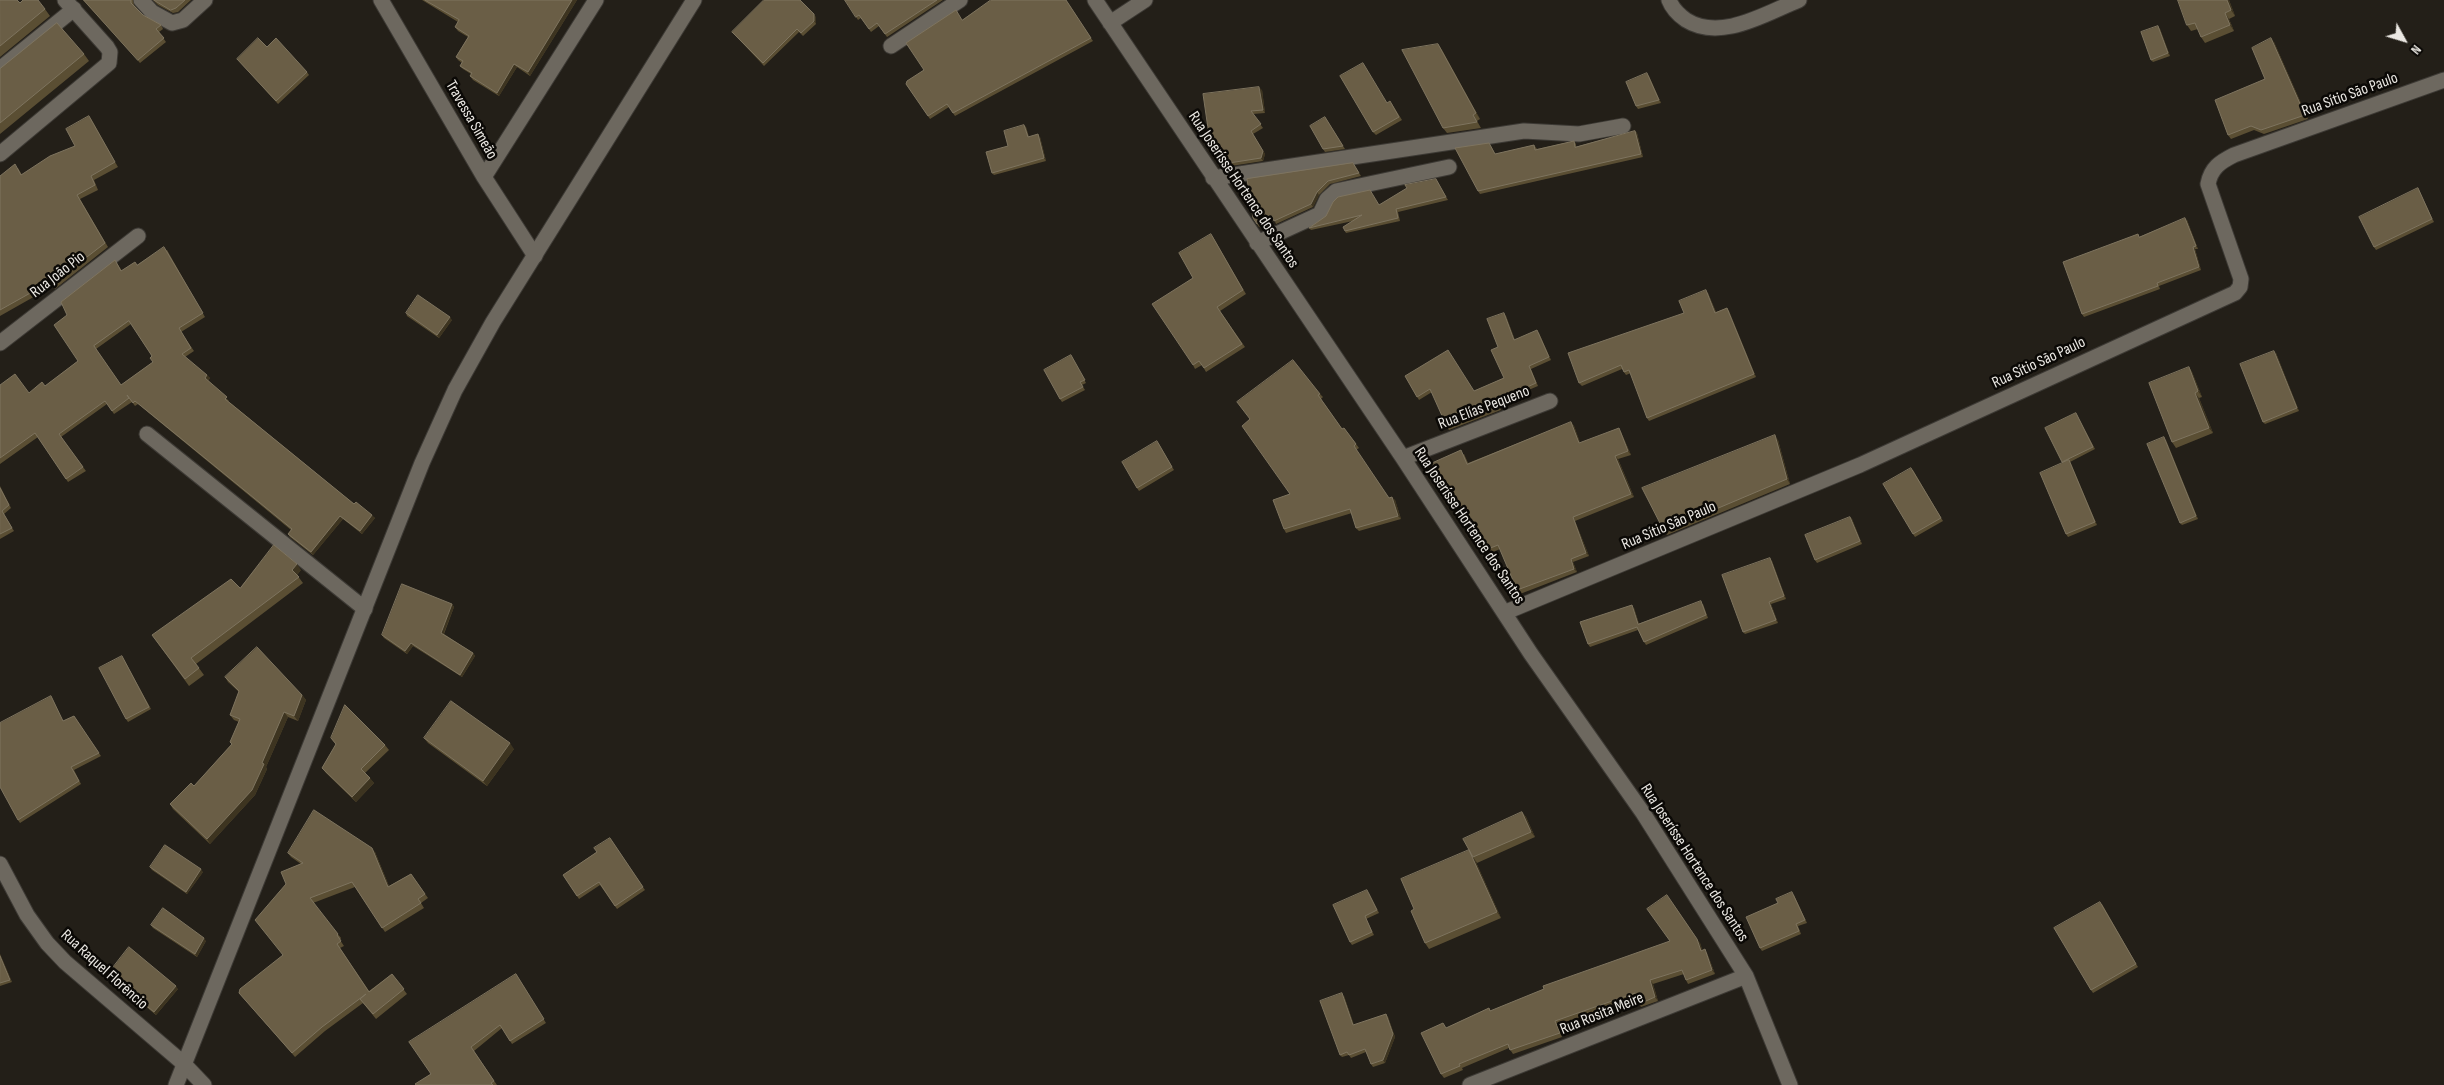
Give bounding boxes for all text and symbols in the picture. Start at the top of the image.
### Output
north arrow [2379,15,2429,65]
text: N [2407,41,2425,58]
street label: Rua Sítio São Paulo [2299,69,2401,121]
street label: Travessa Simeão [441,77,501,163]
street label: Rua Joserísse Hortence dos Santos [1184,108,1302,272]
street label: Rua João Pio [27,248,89,302]
street label: Rua Sítio São Paulo [1989,333,2089,393]
street label: Rua Elías Pequeno [1436,382,1532,434]
street label: Rua Joserísse Hortence dos Santos [1410,444,1528,608]
street label: Rua Sítio São Paulo [1619,497,1719,555]
street label: Rua Joserísse Hortence dos Santos [1636,780,1752,946]
street label: Rua Raquel Florêncio [56,926,152,1014]
street label: Rua Rosita Meire [1557,989,1647,1039]

